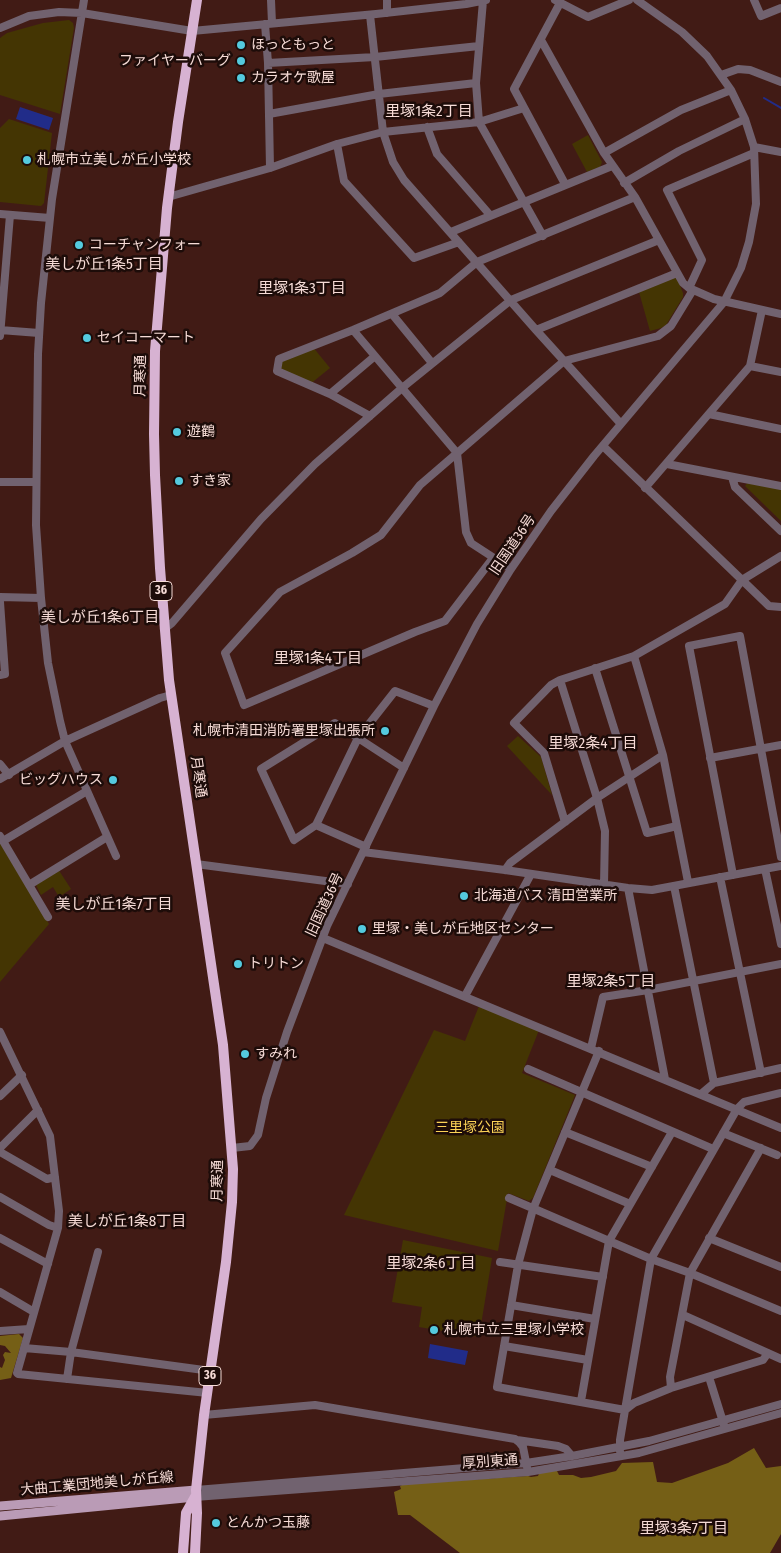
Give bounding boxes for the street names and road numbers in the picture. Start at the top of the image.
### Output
street label: 月寒通 [132,355,150,397]
street label: 旧国道36号 [487,512,539,578]
road number: 36 [150,582,172,600]
street label: 月寒通 [187,755,209,799]
street label: 旧国道36号 [303,870,347,940]
street label: 月寒通 [209,1160,227,1202]
road number: 36 [199,1366,221,1385]
street label: 厚別東通 [461,1452,519,1472]
street label: 大曲工業団地美しが丘線 [20,1469,174,1499]

